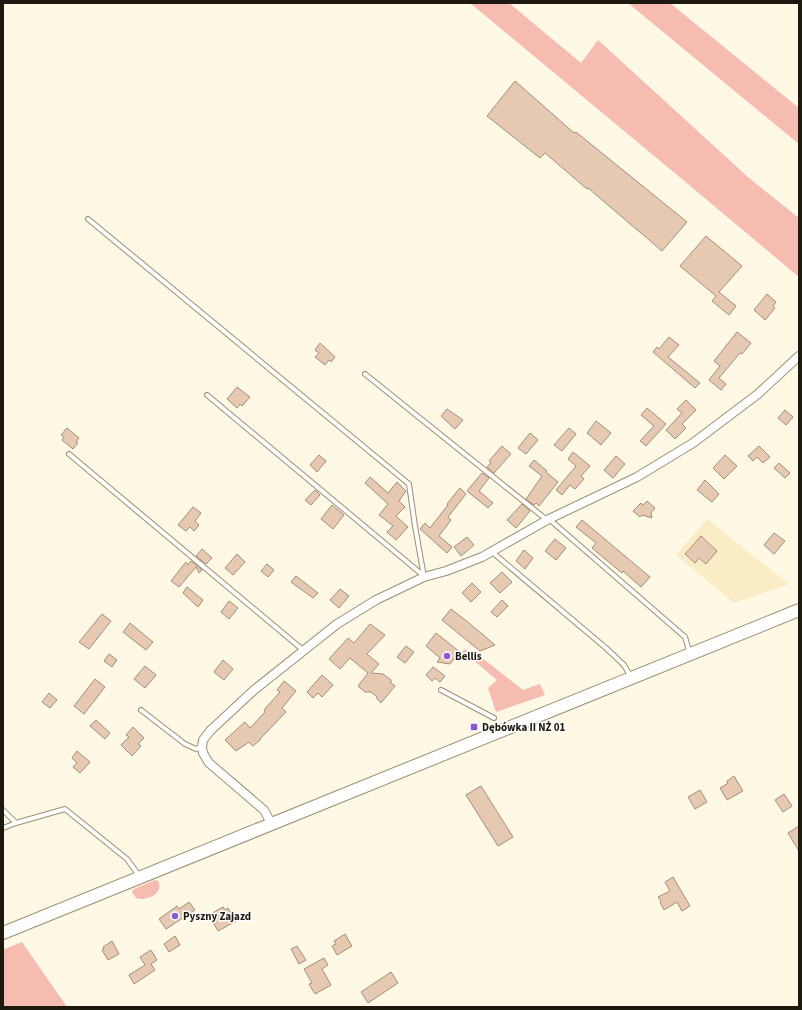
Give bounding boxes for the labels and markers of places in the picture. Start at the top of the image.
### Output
place label: Bellis [455,649,482,664]
marker: Bellis [442,651,452,661]
place label: Dębówka II NŻ 01 [482,720,566,735]
marker: Dębówka II NŻ 01 [469,722,479,732]
place label: Pyszny Zajazd [183,909,251,924]
marker: Pyszny Zajazd [170,911,180,921]

